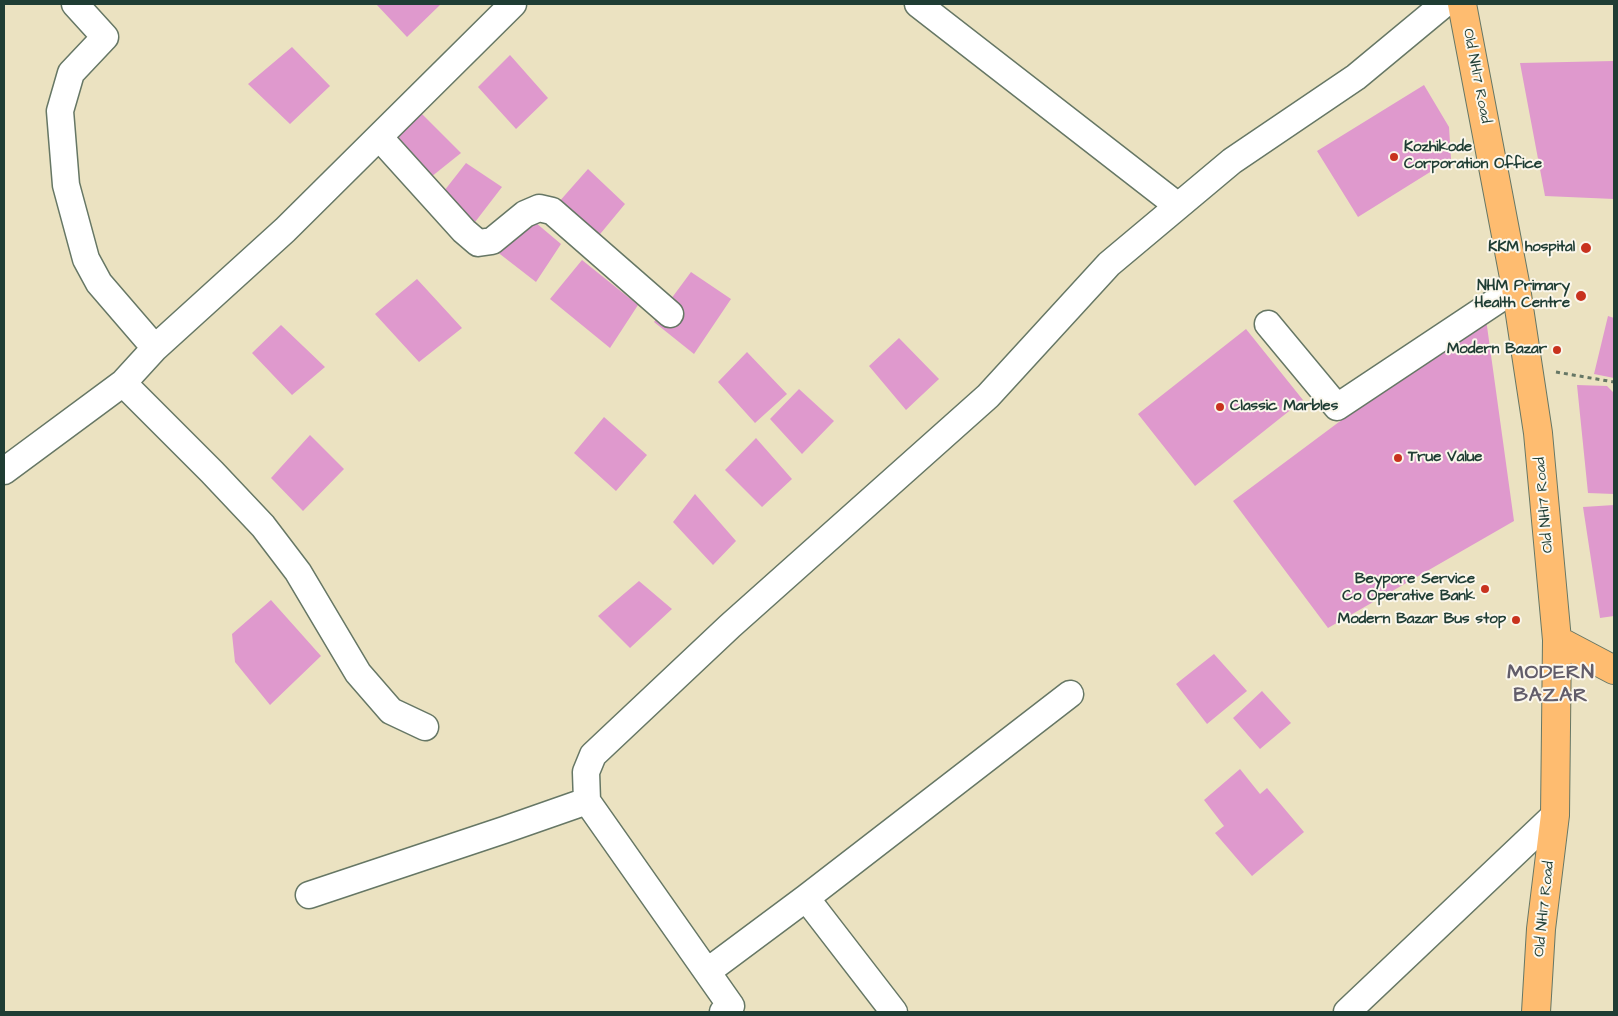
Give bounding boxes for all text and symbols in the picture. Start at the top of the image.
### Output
street label: Old NH17 Road [1458,27,1494,125]
place label: Kozhikode Corporation Office [1404,139,1542,174]
marker: Kozhikode Corporation Office [1388,151,1400,163]
place label: KKM hospital [1488,239,1575,257]
marker: KKM hospital [1579,241,1593,255]
place label: NHM Primary Health Centre [1475,278,1570,313]
marker: NHM Primary Health Centre [1574,289,1588,303]
place label: Modern Bazar [1447,341,1547,359]
marker: Modern Bazar [1551,344,1563,356]
place label: Classic Marbles [1230,398,1338,416]
marker: Classic Marbles [1214,401,1226,413]
place label: True Value [1408,449,1482,467]
marker: True Value [1392,452,1404,464]
street label: Old NH17 Road [1532,456,1558,554]
place label: Beypore Service Co Operative Bank [1342,571,1475,606]
marker: Beypore Service Co Operative Bank [1479,583,1491,595]
place label: Modern Bazar Bus stop [1338,611,1506,629]
marker: Modern Bazar Bus stop [1510,614,1522,626]
district label: MODERN BAZAR [1506,662,1596,709]
street label: Old NH17 Road [1531,860,1559,958]

